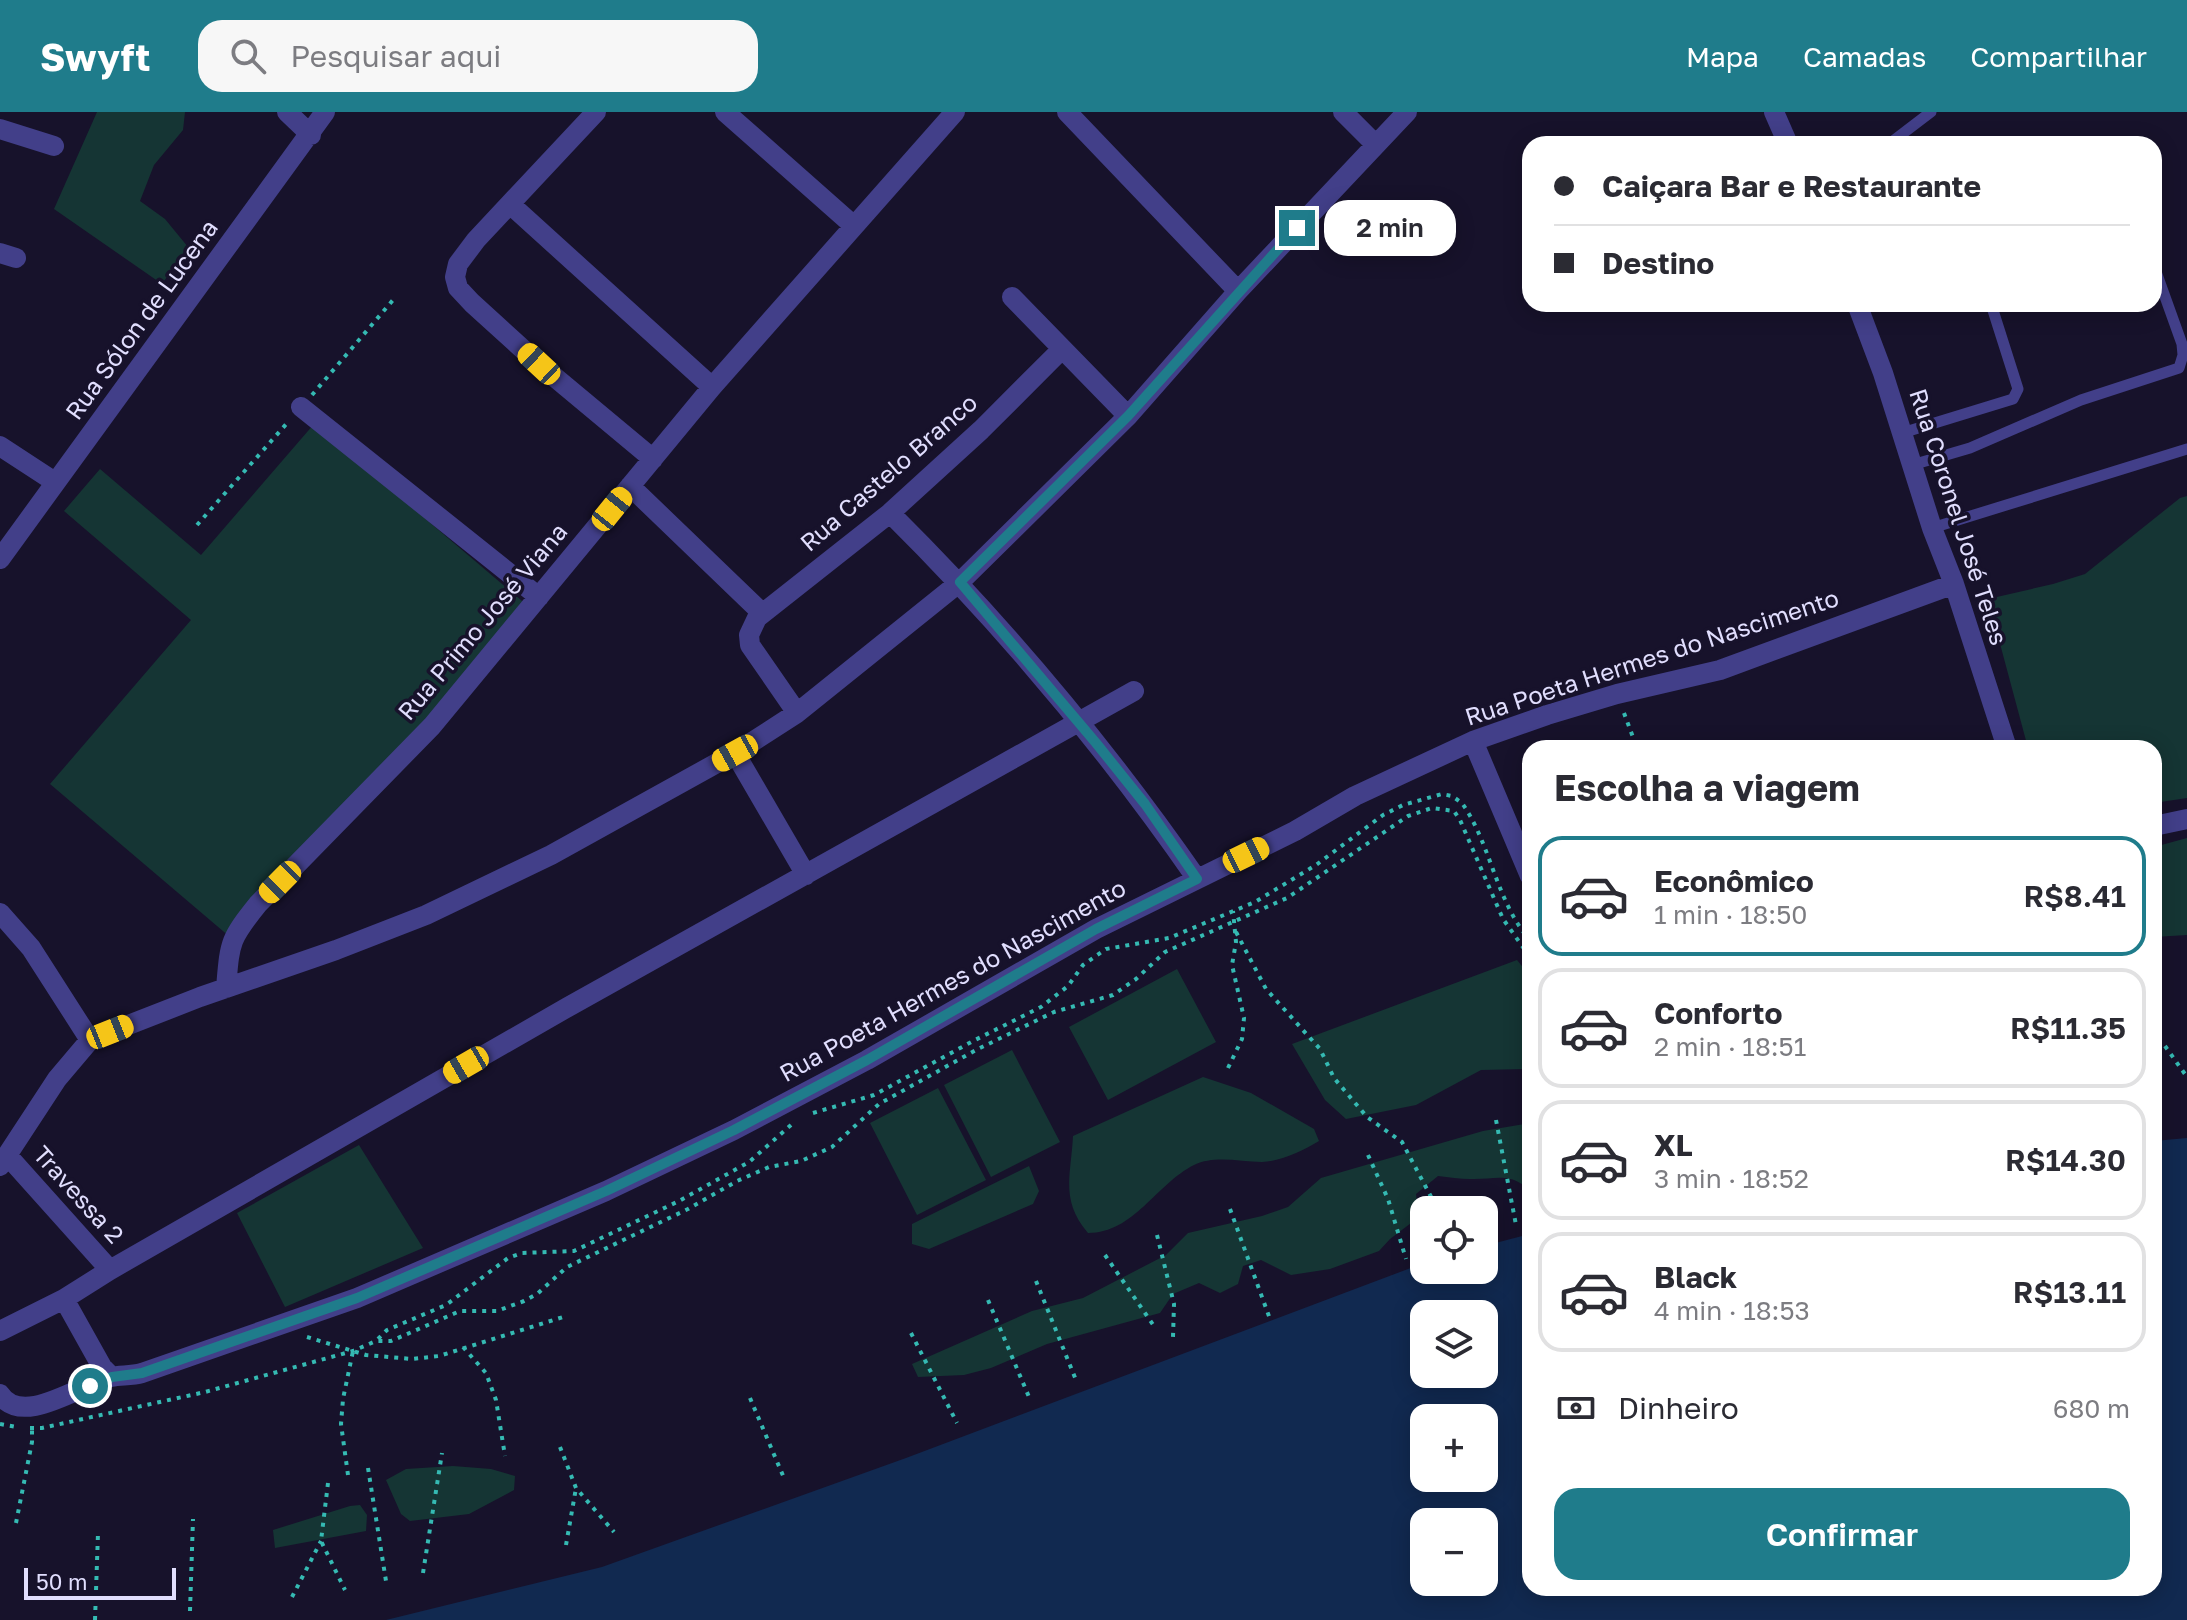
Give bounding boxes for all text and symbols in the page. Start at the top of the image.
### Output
search box [198,20,758,92]
text: Swyft [40,34,150,79]
icon: search [226,34,270,78]
text: Pesquisar aqui [290,38,501,74]
text: Mapa [1686,40,1759,73]
text: Camadas [1803,40,1926,73]
text: Compartilhar [1970,40,2147,73]
text: Caiçara Bar e Restaurante [1602,168,1981,204]
callout: 2 min [1325,200,1457,256]
route end [1279,210,1315,246]
text: 2 min [1356,212,1424,243]
street label: Rua Sólon de Lucena [59,214,223,425]
text: Destino [1602,245,1714,281]
car [513,339,565,389]
street label: Rua Coronel José Teles [1904,385,2015,648]
street label: Rua Castelo Branco [794,387,982,557]
car [588,483,636,535]
street label: Rua Primo José Viana [391,517,573,725]
street label: Rua Poeta Hermes do Nascimento [1461,582,1842,731]
car [708,731,762,775]
text: Escolha a viagem [1554,766,1860,809]
car [1219,834,1273,876]
car [255,857,305,907]
icon: car [1558,860,1630,932]
text: Econômico [1654,863,1814,899]
street label: Rua Poeta Hermes do Nascimento [774,872,1130,1087]
text: R$8.41 [2023,878,2126,914]
text: 1 min · 18:50 [1654,899,1807,930]
icon: car [1558,992,1630,1064]
text: Conforto [1654,995,1783,1031]
text: R$11.35 [2010,1010,2126,1046]
car [83,1012,137,1052]
text: 2 min · 18:51 [1654,1031,1806,1062]
car [439,1043,493,1087]
icon: car [1558,1124,1630,1196]
text: XL [1654,1127,1693,1163]
street label: Travessa 2 [28,1139,130,1249]
text: R$14.30 [2005,1142,2126,1178]
text: 3 min · 18:52 [1654,1163,1809,1194]
map controls [1410,1196,1498,1596]
button: locate [1410,1196,1498,1284]
icon: car [1558,1256,1630,1328]
text: Black [1654,1259,1737,1295]
text: R$13.11 [2013,1274,2126,1310]
text: 4 min · 18:53 [1654,1295,1810,1326]
button: layers [1410,1300,1498,1388]
route start [72,1368,108,1404]
icon: cash [1554,1386,1598,1430]
text: Dinheiro [1618,1390,1739,1426]
text: 680 m [2053,1393,2130,1424]
button: + [1410,1404,1498,1492]
button: Confirmar [1554,1488,2130,1580]
button: − [1410,1508,1498,1596]
scale bar [24,1564,176,1600]
text: 50 m [36,1568,87,1595]

